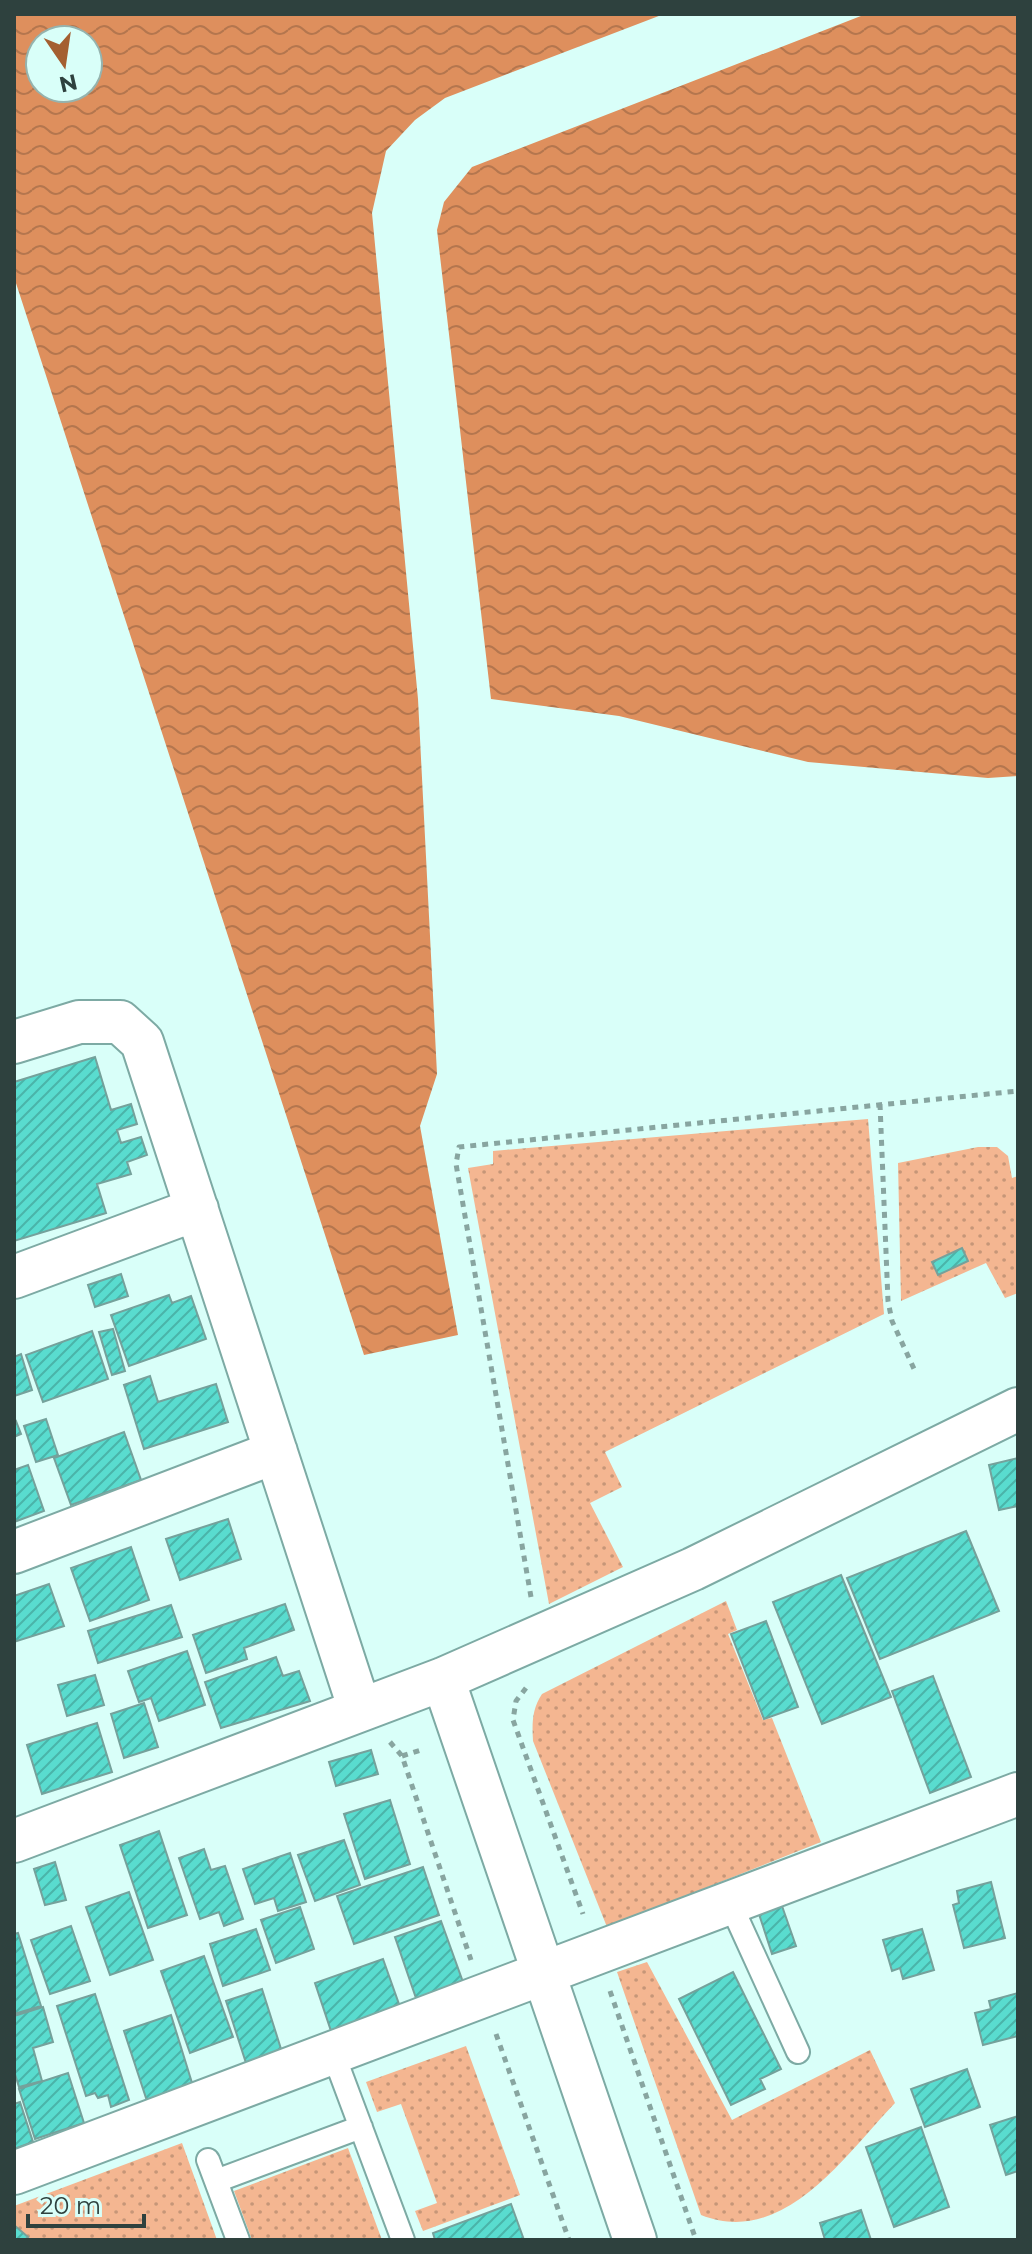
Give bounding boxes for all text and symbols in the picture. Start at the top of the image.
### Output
north arrow [24,24,104,104]
text: N [57,68,80,98]
scale bar [28,2178,144,2228]
text: 20 m [40,2191,101,2220]

